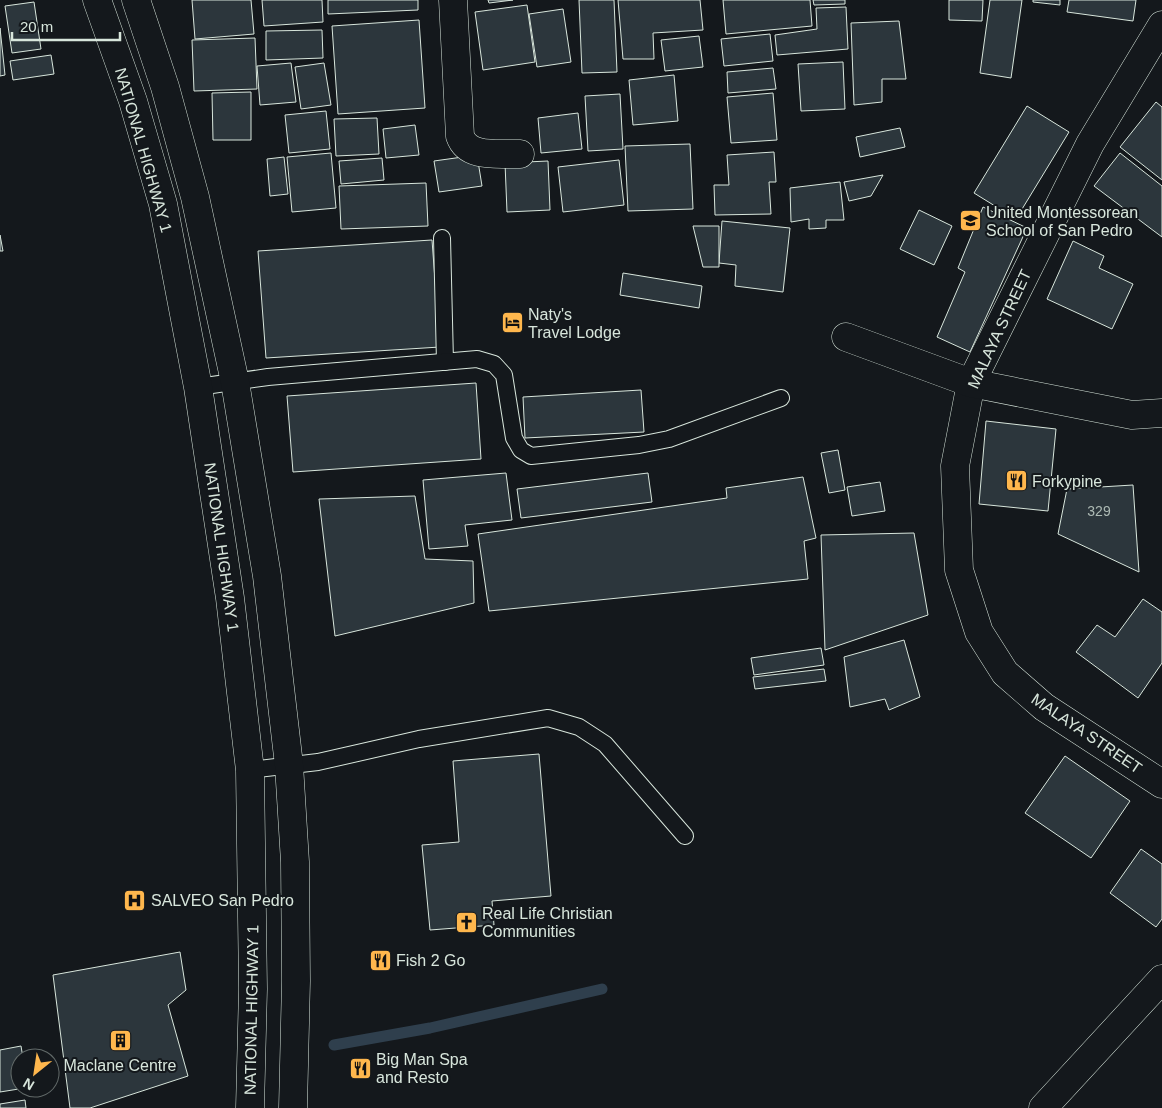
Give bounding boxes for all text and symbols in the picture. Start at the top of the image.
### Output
scale bar [12,10,120,42]
text: 20 m [20,18,53,35]
street label: NATIONAL HIGHWAY 1 [112,66,175,234]
place label: United Montessorean School of San Pedro [986,204,1138,239]
school or university icon: United Montessorean School of San Pedro [958,209,982,233]
street label: MALAYA STREET [964,267,1035,391]
place label: Naty's Travel Lodge [528,306,621,341]
hotel icon: Naty's Travel Lodge [500,311,524,335]
street label: NATIONAL HIGHWAY 1 [201,462,242,633]
restaurant icon: Forkypine [1004,469,1028,493]
place label: Forkypine [1032,473,1102,490]
house number: 329 [1087,503,1111,519]
street label: MALAYA STREET [1028,690,1145,777]
hospital icon: SALVEO San Pedro [123,888,147,912]
place label: SALVEO San Pedro [151,892,294,909]
place label: Real Life Christian Communities [482,905,613,940]
church icon: Real Life Christian Communities [454,910,478,934]
street label: NATIONAL HIGHWAY 1 [242,925,261,1095]
restaurant icon: Fish 2 Go [368,948,392,972]
place label: Fish 2 Go [396,952,465,969]
building icon: Maclane Centre [108,1029,132,1053]
north arrow [10,1048,60,1098]
place label: Big Man Spa and Resto [376,1051,468,1086]
restaurant icon: Big Man Spa and Resto [348,1056,372,1080]
place label: Maclane Centre [64,1057,177,1074]
text: N [20,1075,37,1094]

